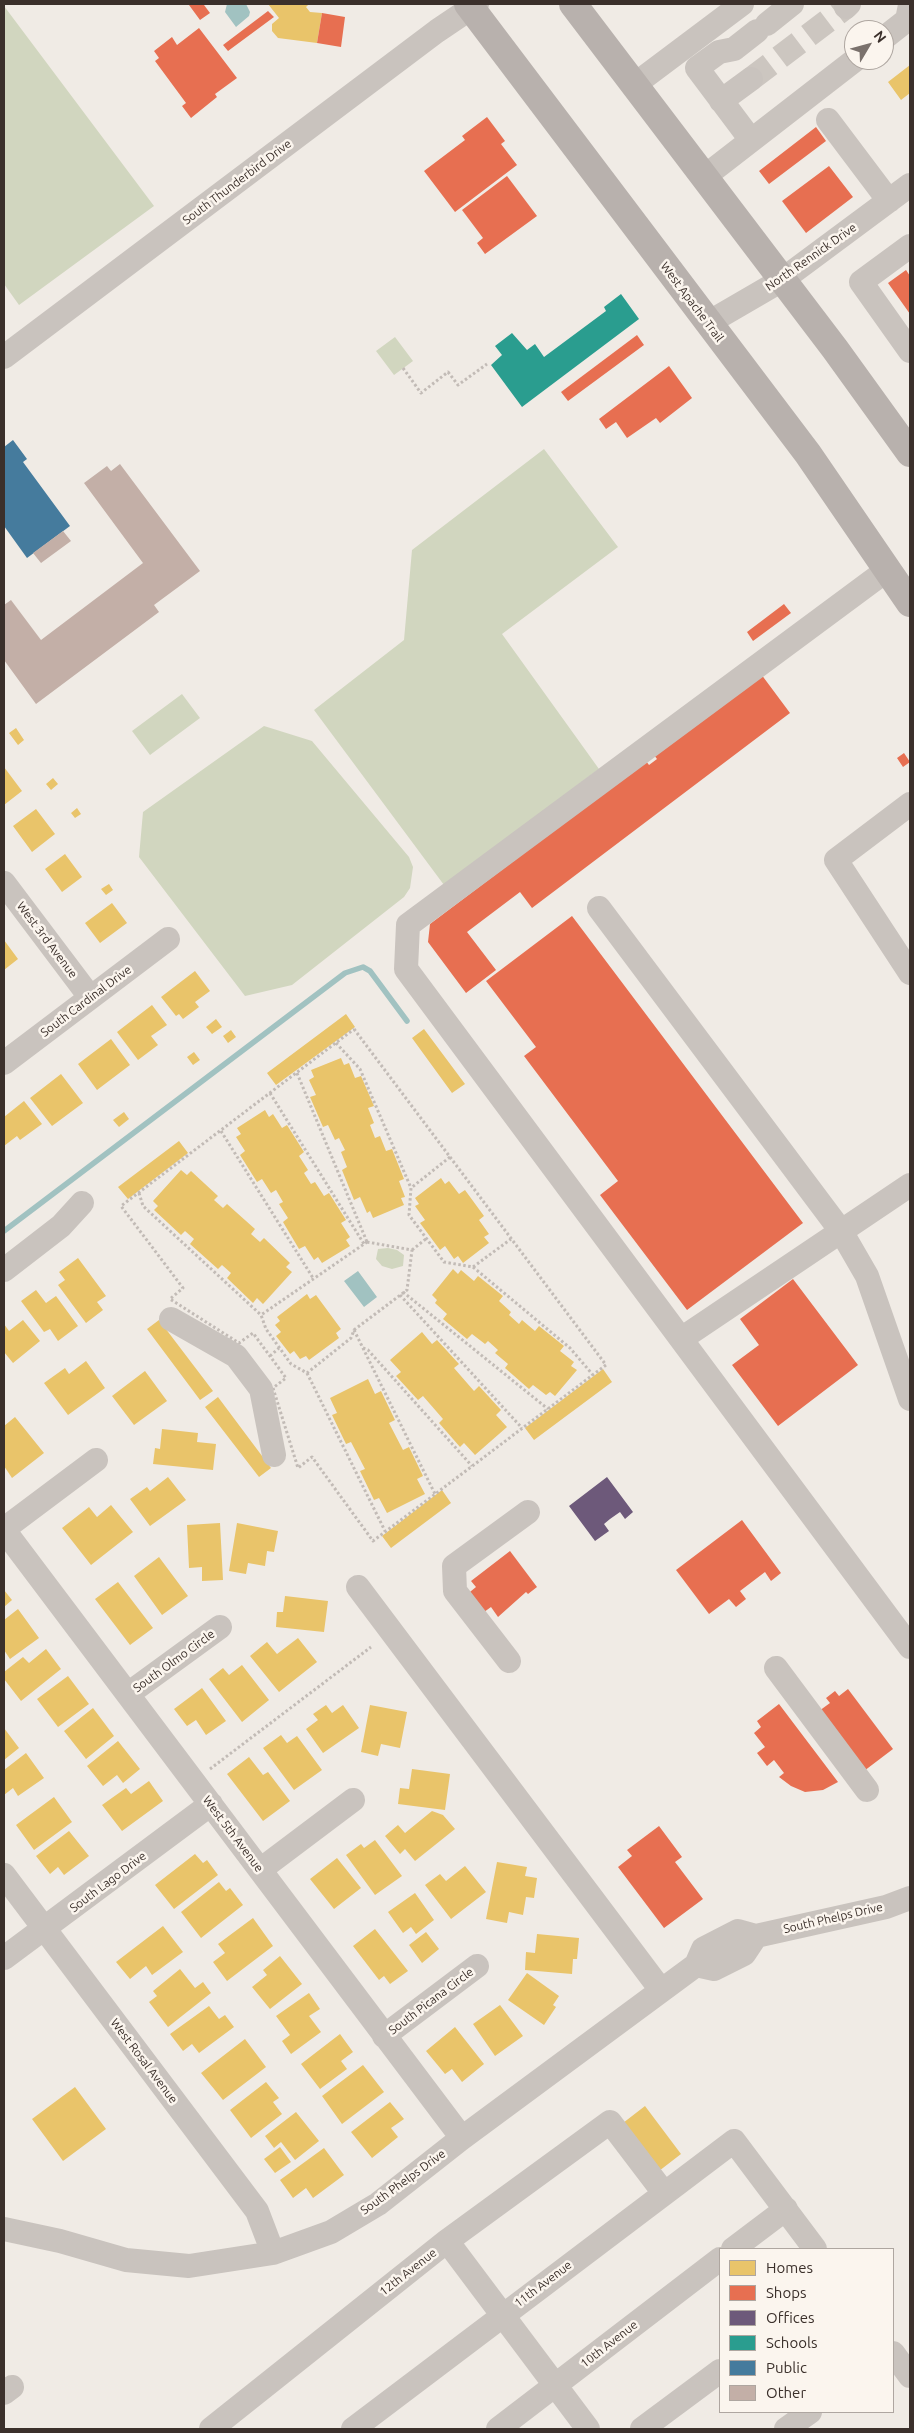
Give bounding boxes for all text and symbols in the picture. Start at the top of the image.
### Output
north arrow [844,20,894,70]
text: N [871,28,890,46]
street label: South Thunderbird Drive [180,136,294,228]
street label: North Rennick Drive [763,220,859,294]
street label: West Apache Trail [657,259,727,345]
street label: West 3rd Avenue [14,899,80,981]
street label: South Cardinal Drive [38,962,134,1040]
street label: South Olmo Circle [130,1627,218,1695]
street label: West 5th Avenue [200,1793,266,1875]
street label: South Lago Drive [67,1849,149,1915]
street label: South Phelps Drive [782,1900,884,1936]
street label: South Picana Circle [386,1964,476,2038]
street label: West Rosal Avenue [107,2016,181,2106]
street label: South Phelps Drive [358,2146,448,2218]
street label: 12th Avenue [377,2245,439,2299]
legend [719,2248,894,2413]
street label: 11th Avenue [511,2258,575,2310]
text: Homes [766,2259,813,2276]
text: Shops [766,2284,807,2301]
text: Offices [766,2309,814,2326]
street label: 10th Avenue [578,2317,640,2371]
text: Schools [766,2334,817,2351]
text: Public [766,2359,807,2376]
text: Other [766,2384,806,2401]

